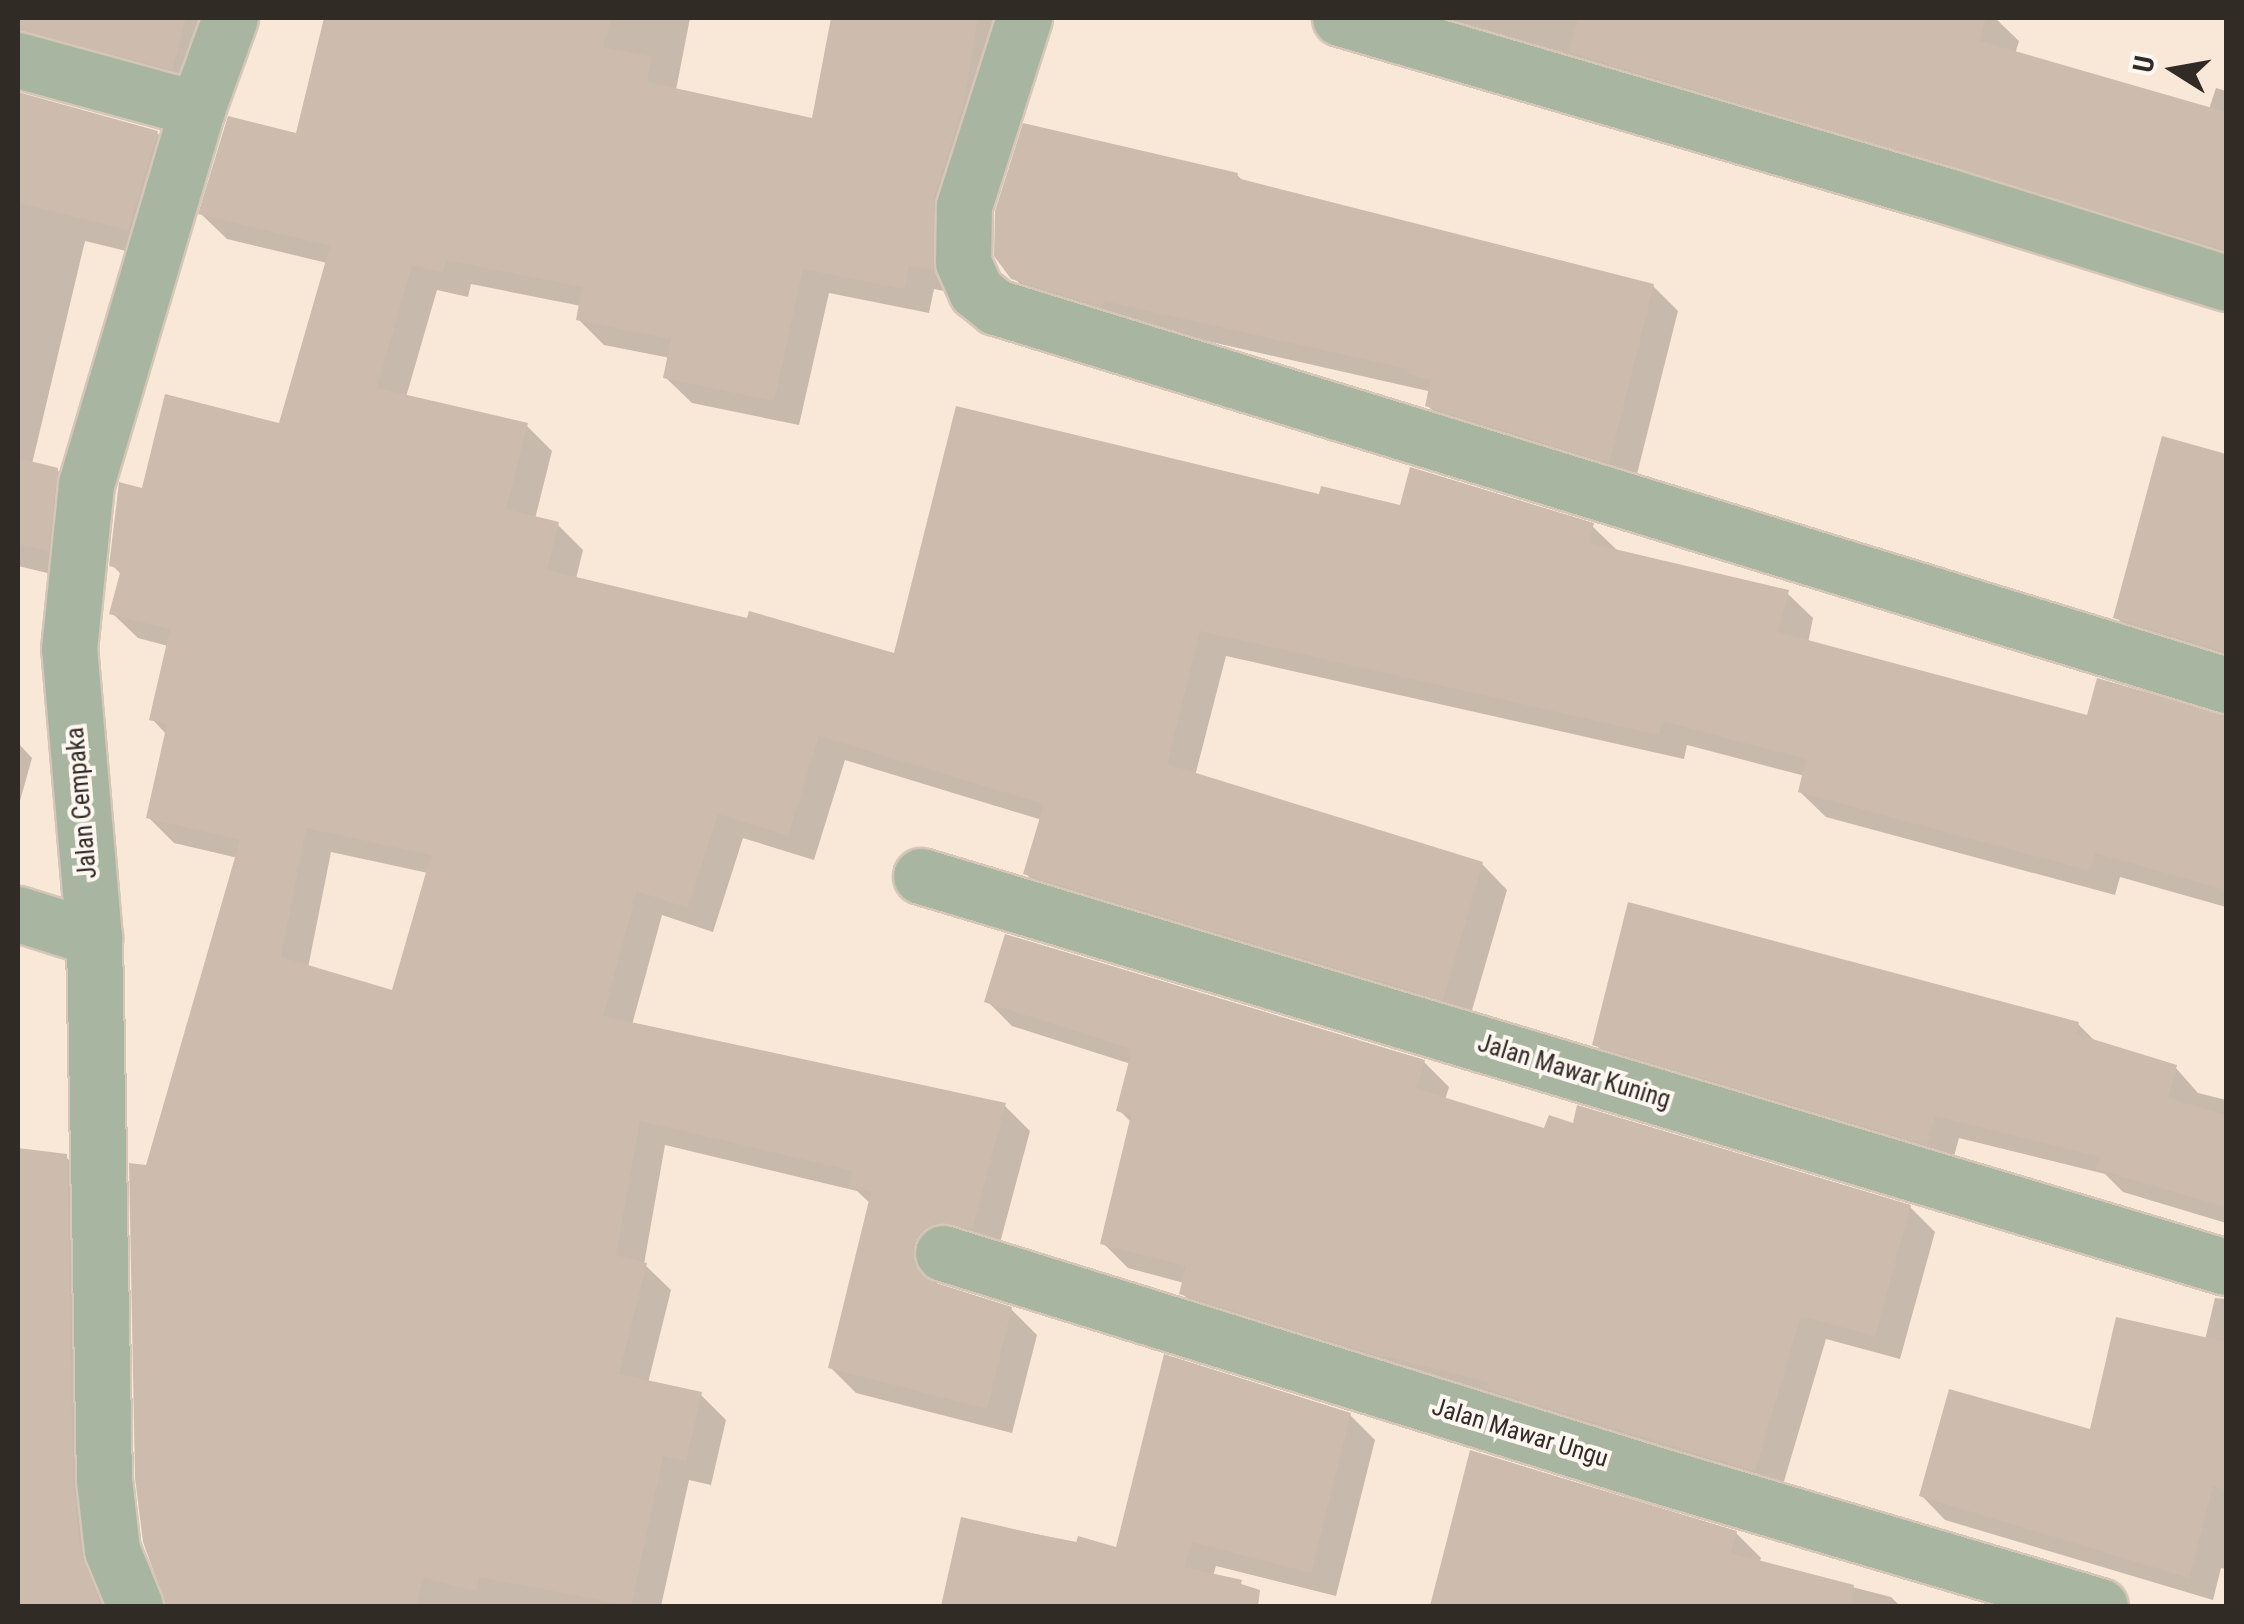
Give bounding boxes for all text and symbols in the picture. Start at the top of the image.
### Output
north arrow [2124,20,2224,120]
text: U [2126,53,2162,75]
street label: Jalan Cempaka [60,726,104,880]
street label: Jalan Mawar Kuning [1474,1028,1674,1116]
street label: Jalan Mawar Ungu [1428,1392,1612,1474]

